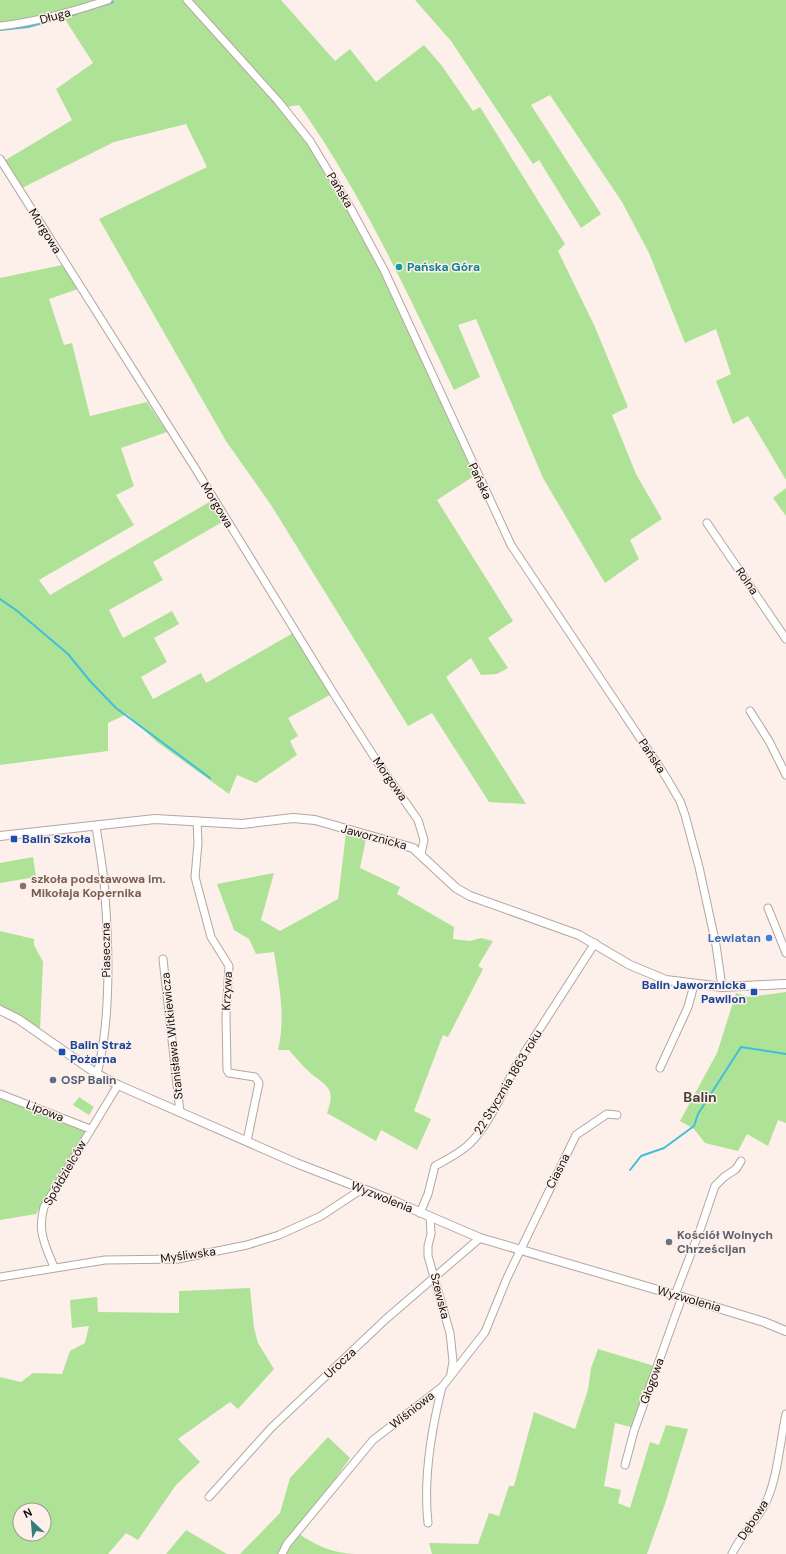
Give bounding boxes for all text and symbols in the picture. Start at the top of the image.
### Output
street label: Długa [38,4,72,28]
street label: Pańska [323,169,357,211]
street label: Morgowa [25,205,65,257]
place label: Pańska Góra [407,259,480,275]
marker: Pańska Góra [394,262,404,272]
street label: Pańska [465,460,495,502]
street label: Morgowa [197,479,237,531]
street label: Rolna [732,564,762,598]
street label: Pańska [635,736,669,776]
street label: Morgowa [369,754,411,804]
street label: Jaworznicka [339,821,409,853]
place label: Balin Szkoła [22,831,91,847]
marker: Balin Szkoła [9,834,19,844]
place label: szkoła podstawowa im. Mikołaja Kopernika [31,871,166,901]
marker: szkoła podstawowa im. Mikołaja Kopernika [18,881,28,891]
street label: Piaseczna [98,922,114,978]
place label: Lewiatan [708,930,761,946]
marker: Lewiatan [764,933,774,943]
street label: Krzywa [218,971,236,1011]
street label: Stanisława Witkiewicza [157,972,187,1100]
place label: Balin Jaworznicka Pawilon [642,977,746,1007]
marker: Balin Jaworznicka Pawilon [749,987,759,997]
street label: 22 Stycznia 1863 roku [470,1026,546,1137]
place label: Balin Straż Pożarna [70,1037,132,1067]
marker: Balin Straż Pożarna [57,1047,67,1057]
place label: OSP Balin [61,1072,116,1088]
marker: OSP Balin [48,1075,58,1085]
district label: Balin [683,1088,717,1106]
street label: Lipowa [24,1097,66,1125]
street label: Spółdzielców [40,1137,90,1209]
street label: Ciasna [542,1151,574,1191]
street label: Wyzwolenia [349,1177,415,1217]
place label: Kościół Wolnych Chrześcijan [677,1227,773,1257]
marker: Kościół Wolnych Chrześcijan [664,1237,674,1247]
street label: Myśliwska [159,1243,217,1267]
street label: Szewska [427,1271,453,1321]
street label: Wyzwolenia [655,1282,723,1316]
street label: Urocza [321,1344,359,1382]
street label: Głogowa [636,1356,668,1406]
street label: Wiśniowa [386,1387,438,1433]
street label: Dębowa [734,1497,772,1543]
north arrow [12,1502,52,1542]
text: N [21,1505,34,1521]

